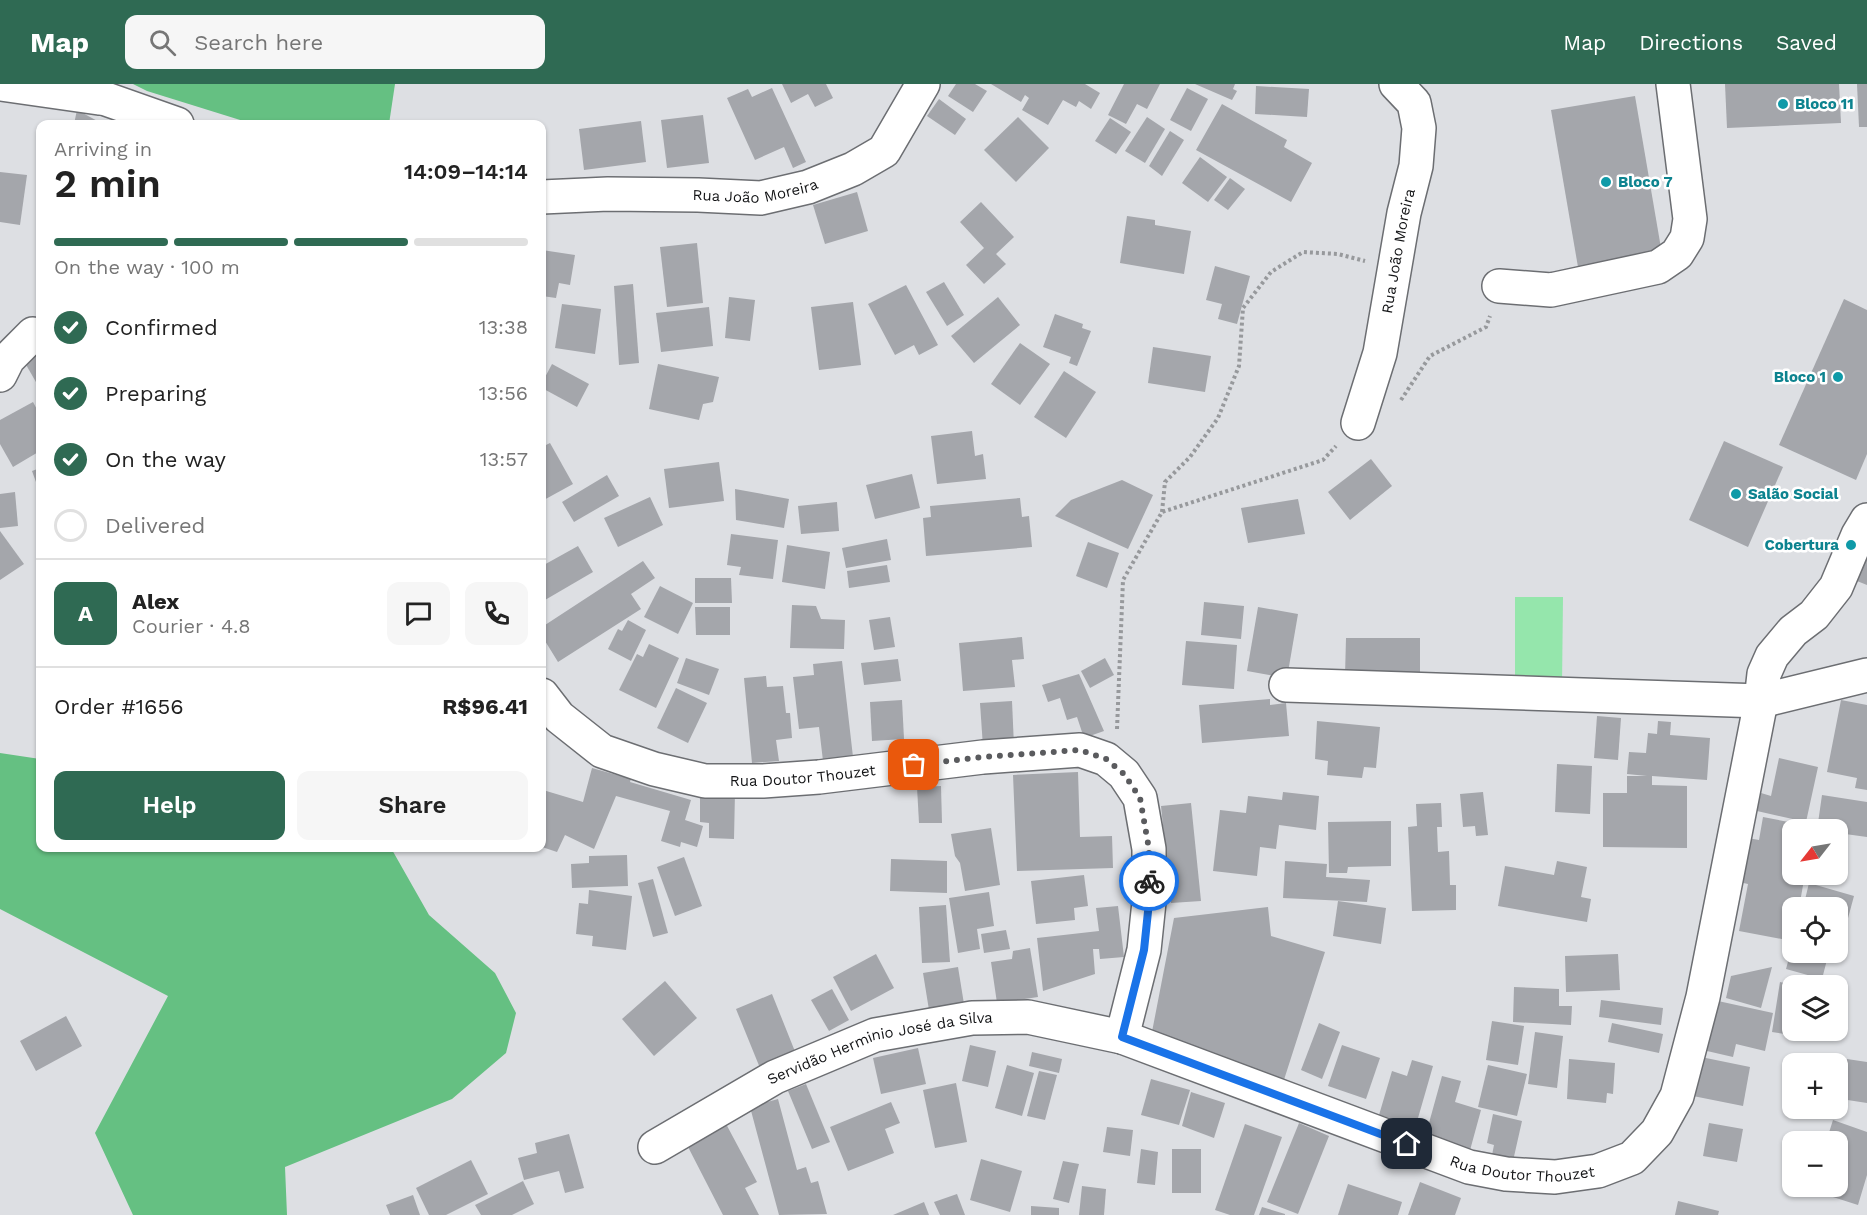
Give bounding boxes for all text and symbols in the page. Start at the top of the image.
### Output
search box [125,15,545,69]
text: Map [30,26,89,59]
icon: search [146,26,179,59]
text: Search here [194,30,323,55]
text: Map [1563,30,1606,55]
text: Directions [1639,30,1743,55]
text: Saved [1776,30,1837,55]
place label: Bloco 11 [1795,95,1854,113]
marker: Bloco 11 [1776,97,1790,111]
text: Arriving in [54,137,152,161]
text: 14:09–14:14 [404,159,528,184]
text: 2 min [54,161,161,206]
place label: Bloco 7 [1618,173,1673,191]
street label: Rua João Moreira [692,175,821,207]
marker: Bloco 7 [1599,175,1613,189]
street label: Rua João Moreira [1378,186,1419,315]
text: On the way · 100 m [54,255,240,279]
icon: check [54,311,87,344]
text: Confirmed [105,315,218,340]
text: 13:38 [479,315,528,339]
place label: Bloco 1 [1774,368,1826,386]
marker: Bloco 1 [1831,370,1845,384]
icon: check [54,377,87,410]
text: Preparing [105,381,206,406]
text: 13:56 [479,381,528,405]
icon: check [54,443,87,476]
text: On the way [105,447,226,472]
text: 13:57 [480,447,528,471]
place label: Salão Social [1748,485,1838,503]
marker: Salão Social [1729,487,1743,501]
text: Delivered [105,513,205,538]
place label: Cobertura [1765,536,1839,554]
marker: Cobertura [1844,538,1858,552]
button: chat [387,582,450,645]
button: phone [465,582,528,645]
text: Alex [132,589,179,614]
text: A [78,601,93,626]
text: Courier · 4.8 [132,614,251,638]
text: Order #1656 [54,694,184,719]
text: R$96.41 [442,694,528,719]
pin [888,739,939,790]
icon: bag [897,748,930,781]
street label: Rua Doutor Thouzet [730,761,877,790]
button: Help [54,771,285,840]
button: Share [297,771,528,840]
north arrow [1782,819,1848,885]
map controls [1782,819,1848,1197]
courier [1119,851,1179,911]
icon: bike [1133,865,1166,898]
button: locate [1782,897,1848,963]
button: layers [1782,975,1848,1041]
street label: Servidão Herminio José da Silva [764,1009,993,1089]
button: + [1782,1053,1848,1119]
pin [1381,1118,1432,1169]
icon: home [1390,1127,1423,1160]
button: − [1782,1131,1848,1197]
street label: Rua Doutor Thouzet [1447,1152,1596,1186]

